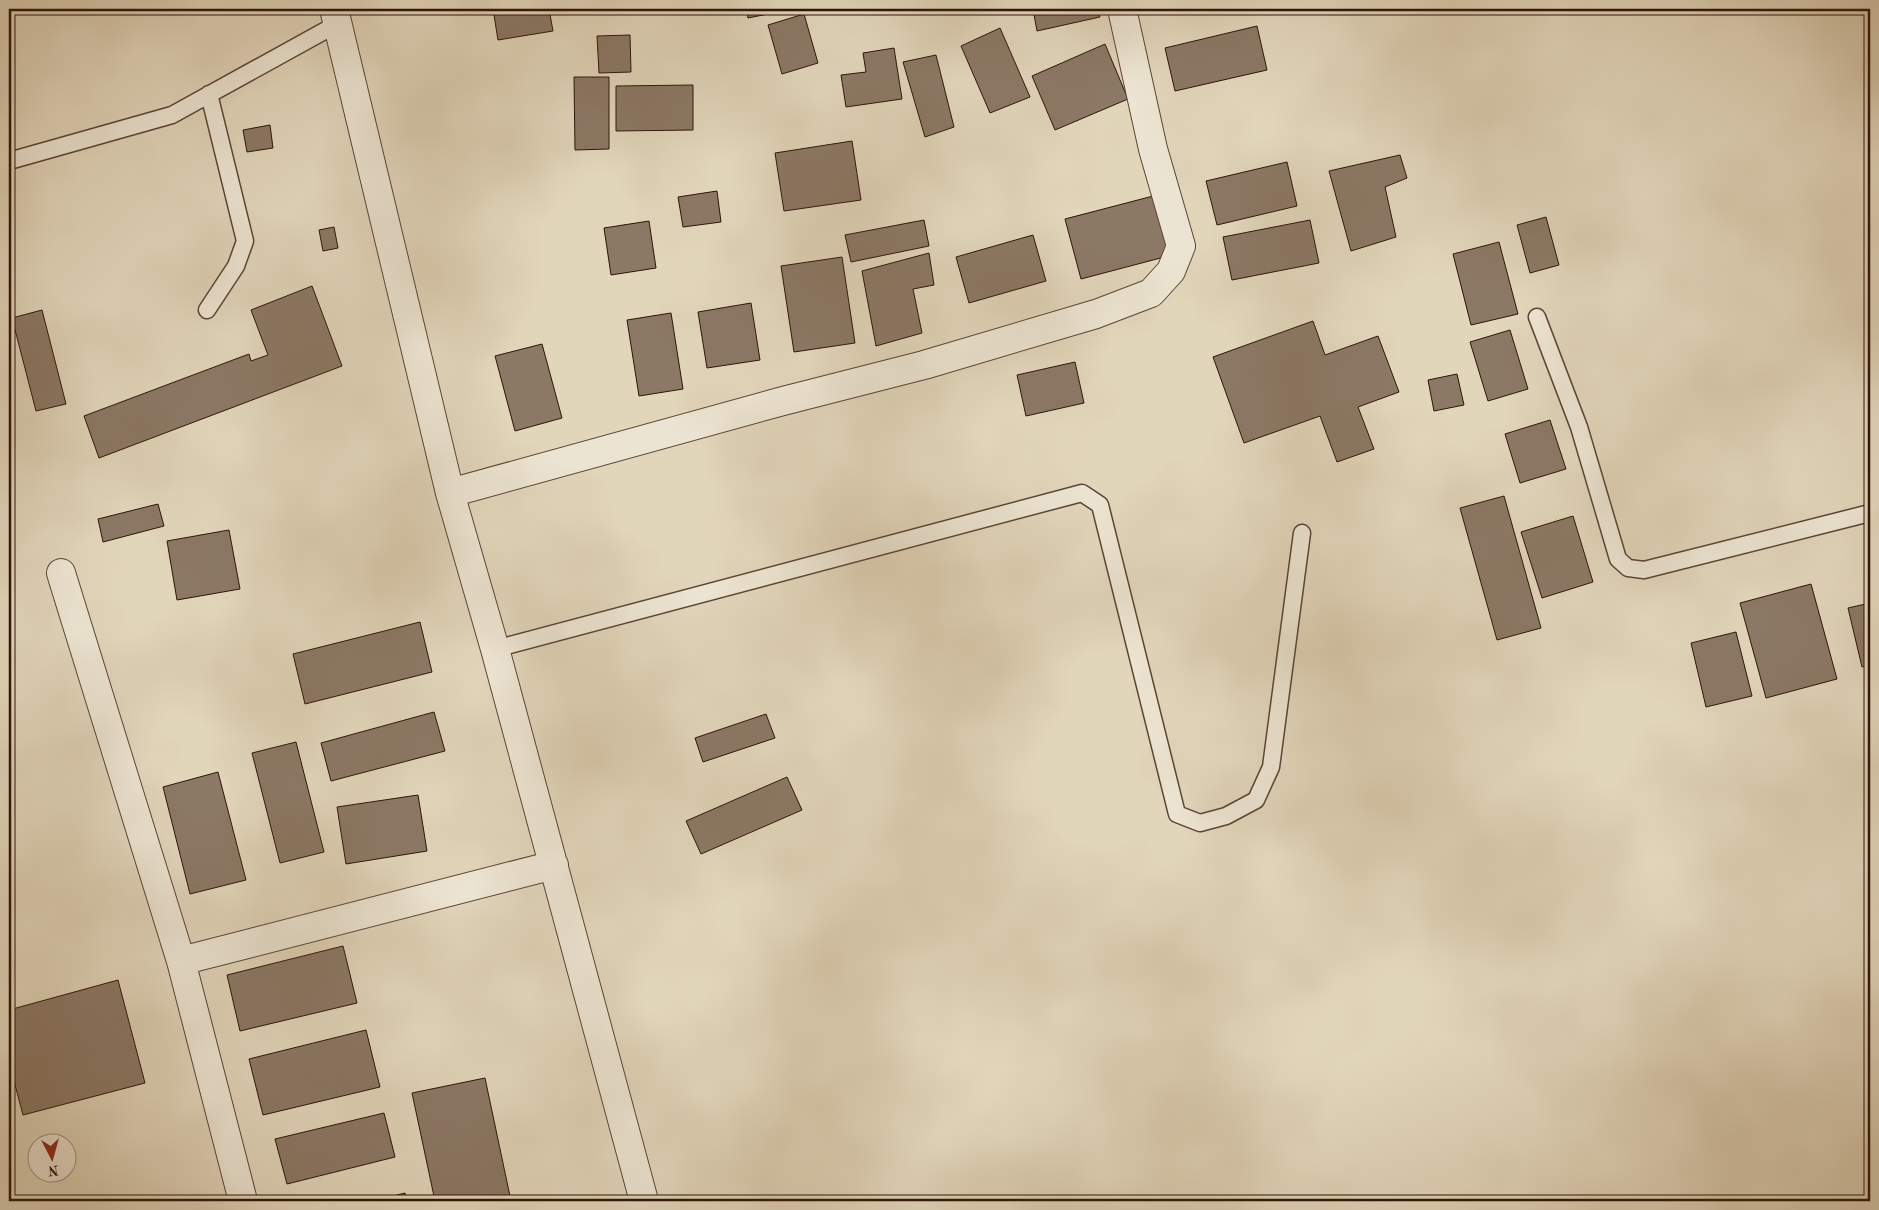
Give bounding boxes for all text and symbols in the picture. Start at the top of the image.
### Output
north arrow [28,1132,78,1182]
text: N [47,1162,59,1177]

